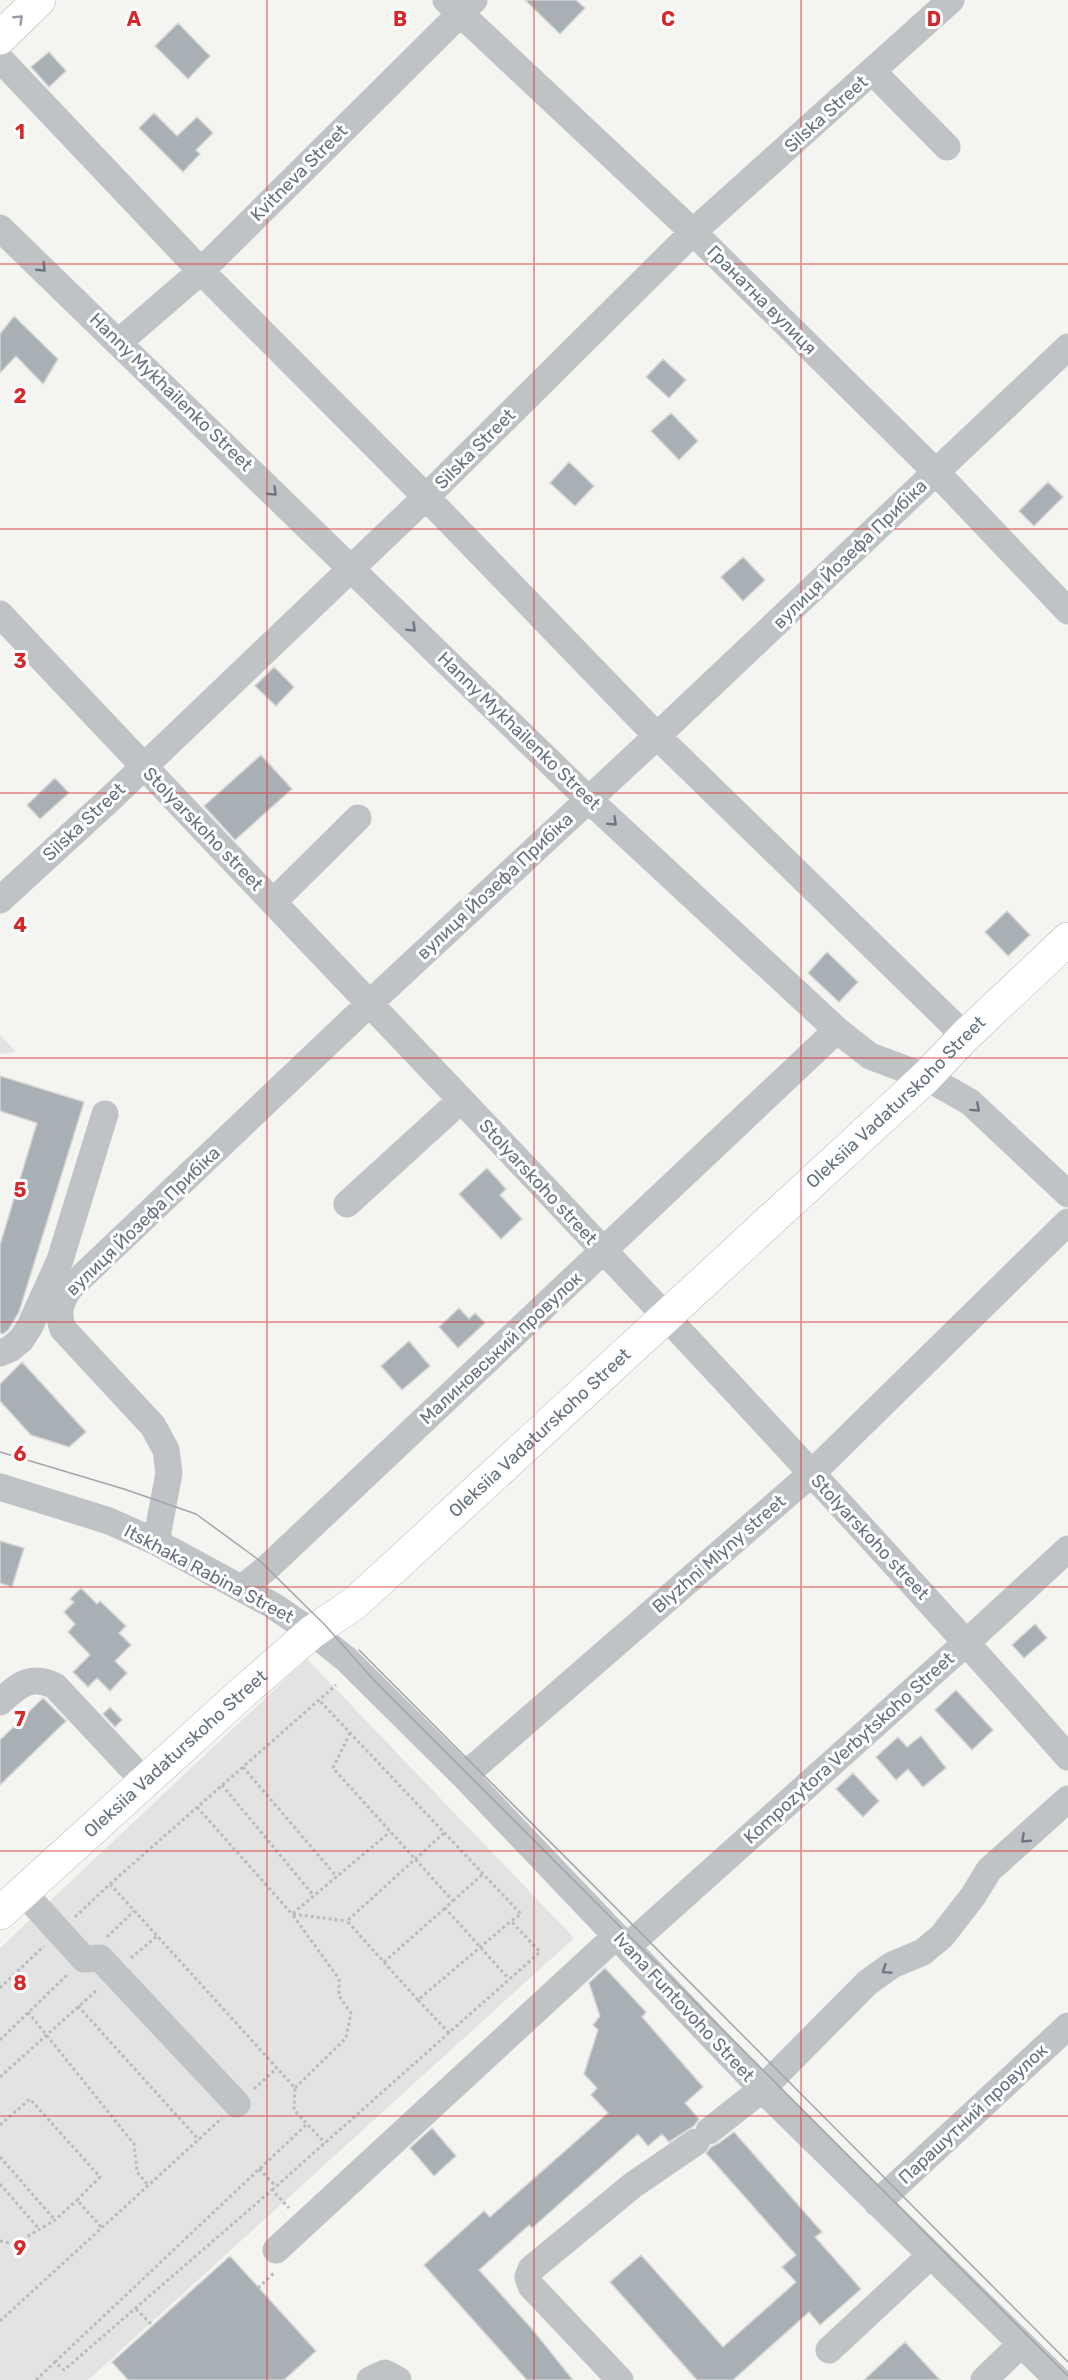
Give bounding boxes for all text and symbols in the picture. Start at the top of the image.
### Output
text: A [127,7,142,31]
text: B [393,7,407,31]
text: C [661,7,675,31]
text: D [927,7,941,31]
one-way arrow [12,15,23,26]
street label: Silska Street [780,71,872,157]
text: 1 [15,120,25,144]
street label: Kvitneva Street [246,120,352,226]
street label: Гранатна вулиця [703,241,821,359]
one-way arrow [35,261,46,272]
street label: Hanny Mykhailenko Street [85,308,257,476]
text: 2 [14,384,27,408]
street label: Silska Street [430,404,520,494]
street label: вулиця Йозефа Прибіка [769,475,931,633]
one-way arrow [265,484,276,495]
one-way arrow [405,620,416,631]
street label: Hanny Mykhailenko Street [433,647,605,815]
text: 3 [13,649,27,673]
street label: Stolyarskoho street [138,763,268,895]
street label: Silska Street [38,778,130,866]
street label: вулиця Йозефа Прибіка [412,808,578,964]
one-way arrow [606,815,616,826]
text: 4 [13,913,27,937]
street label: Oleksiia Vadaturskoho Street [802,1011,990,1193]
one-way arrow [969,1101,979,1112]
street label: Stolyarskoho street [474,1115,602,1249]
street label: вулиця Йозефа Прибіка [62,1142,224,1300]
text: 5 [14,1178,27,1202]
street label: Малиновський провулок [415,1267,587,1429]
street label: Oleksiia Vadaturskoho Street [444,1343,635,1522]
text: 6 [13,1442,27,1466]
street label: Stolyarskoho street [806,1470,934,1604]
street label: Blyzhni Mlyny street [648,1490,790,1618]
street label: Itskhaka Rabina Street [120,1520,298,1628]
street label: Kompozytora Verbytskoho Street [739,1648,959,1848]
street label: Oleksiia Vadaturskoho Street [79,1665,272,1842]
text: 7 [14,1707,26,1731]
one-way arrow [1021,1832,1032,1843]
street label: Ivana Funtovoho Street [609,1928,759,2086]
one-way arrow [881,1963,892,1974]
text: 8 [13,1971,27,1995]
street label: Парашутний провулок [894,2039,1052,2189]
text: 9 [14,2236,27,2260]

